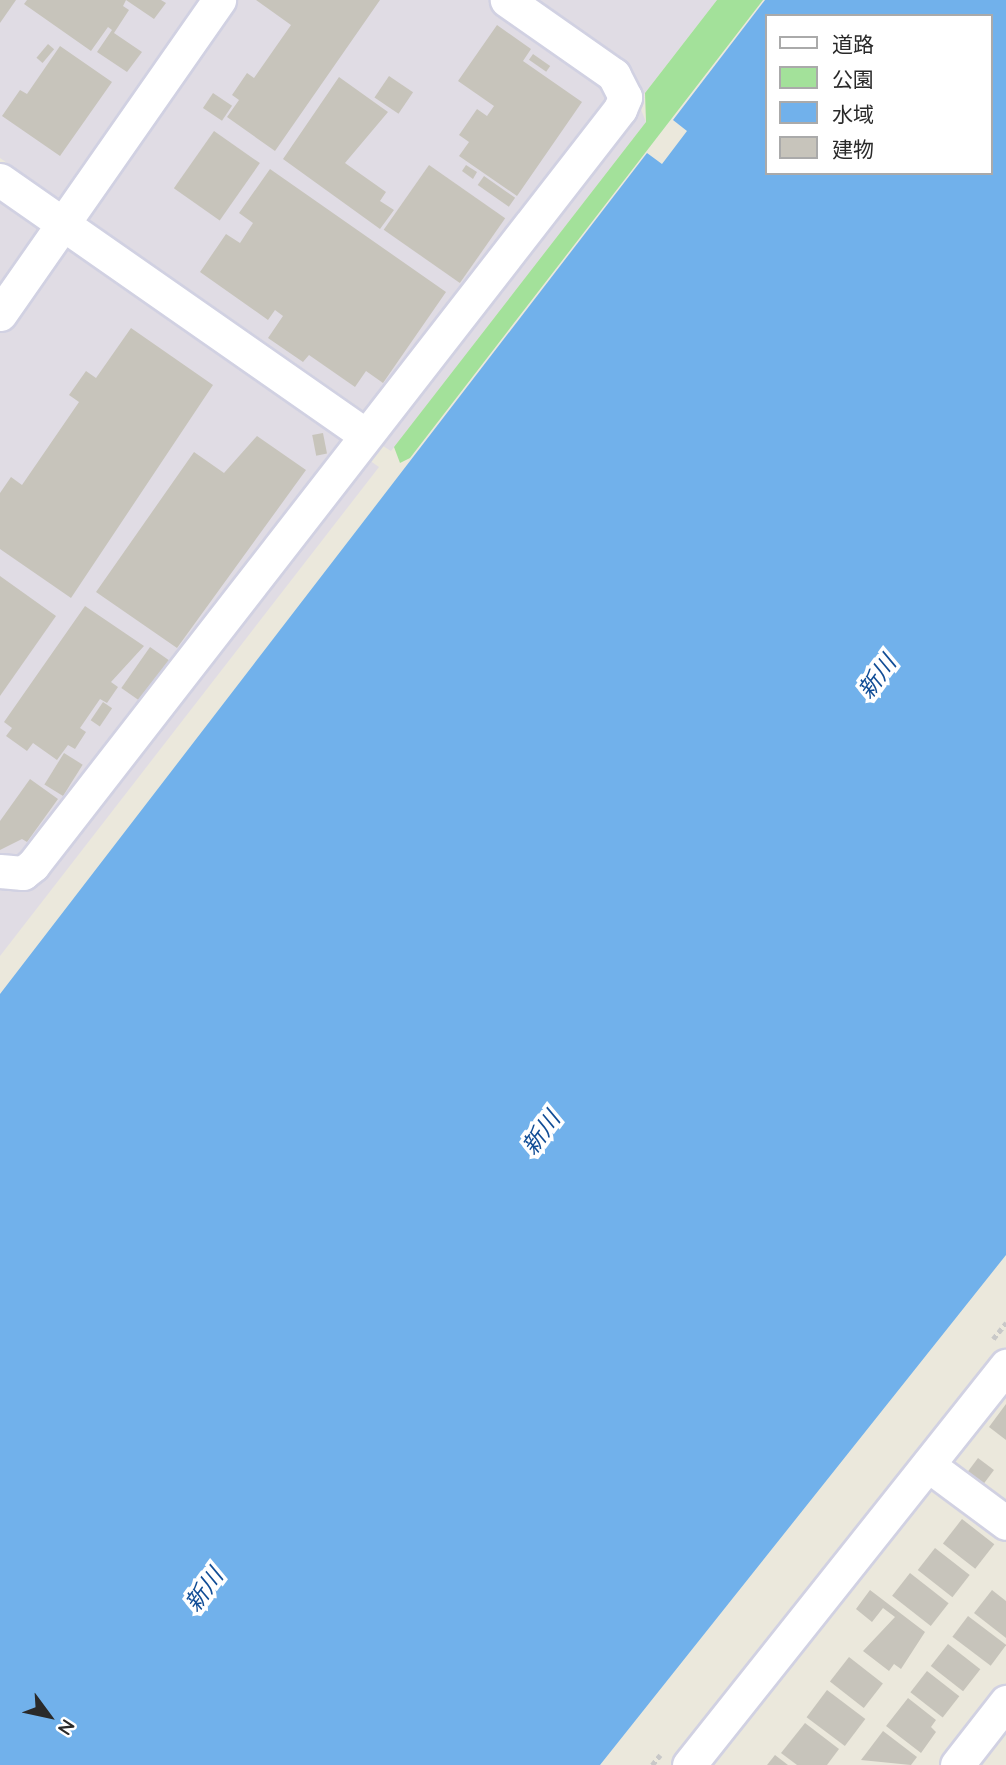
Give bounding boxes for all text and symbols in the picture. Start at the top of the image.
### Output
legend [764,14,992,175]
text: 道路 [832,31,874,57]
text: 公園 [832,66,874,92]
text: 水域 [832,101,874,127]
text: 建物 [832,136,874,162]
water label: 新川 [852,650,902,704]
water label: 新川 [516,1106,566,1160]
water label: 新川 [179,1563,229,1617]
north arrow [14,1681,84,1751]
text: N [53,1715,80,1740]

